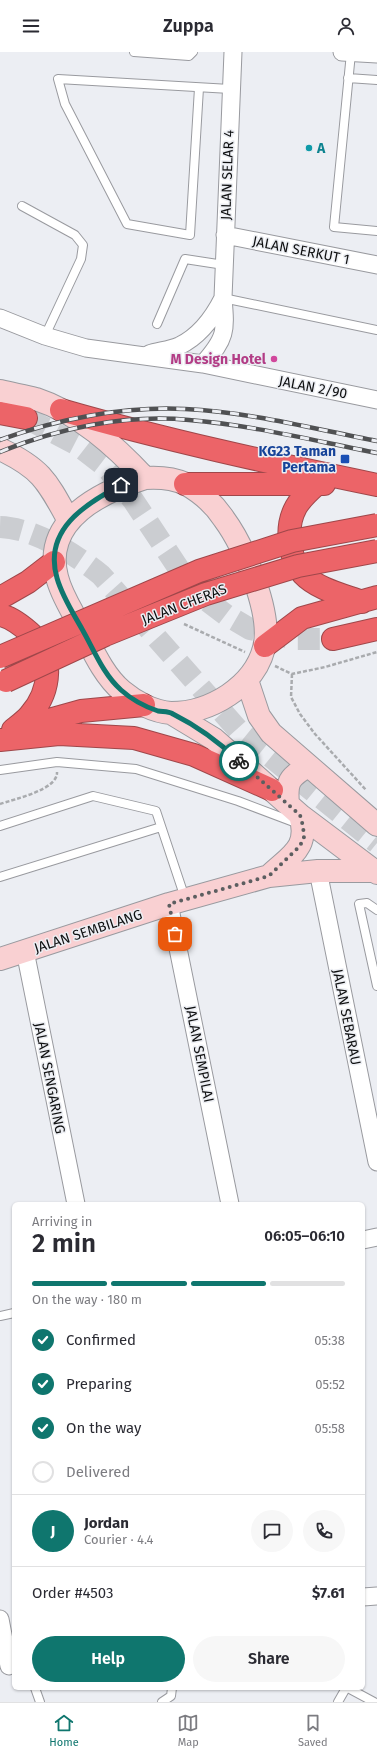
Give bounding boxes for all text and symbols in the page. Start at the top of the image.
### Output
icon: menu [20,15,42,37]
text: Zuppa [163,15,214,37]
icon: person [335,15,357,37]
street label: JALAN SELAR 4 [217,129,238,220]
place label: A [316,140,326,157]
marker: A [304,143,314,153]
street label: JALAN SERKUT 1 [251,233,351,268]
place label: M Design Hotel [170,351,267,368]
marker: M Design Hotel [269,354,279,364]
street label: JALAN 2/90 [277,373,349,402]
place label: KG23 Taman Pertama [259,443,336,476]
marker: KG23 Taman Pertama [339,453,351,465]
pin [104,468,138,502]
icon: home [110,474,132,496]
street label: JALAN CHERAS [139,580,229,628]
courier [219,741,259,781]
icon: bike [228,750,250,772]
street label: JALAN SEMBILANG [32,906,144,957]
pin [158,917,192,951]
icon: bag [164,923,186,945]
street label: JALAN SEBARAU [329,967,364,1067]
street label: JALAN SEMPILAI [182,1004,217,1104]
street label: JALAN SENGARING [30,1021,69,1135]
text: Arriving in [32,1214,92,1229]
text: 06:05–06:10 [264,1227,345,1245]
text: 2 min [32,1228,96,1259]
text: On the way · 180 m [32,1292,142,1307]
icon: check [32,1329,54,1351]
text: Confirmed [66,1331,136,1349]
text: 05:38 [314,1333,345,1348]
icon: check [32,1373,54,1395]
text: Preparing [66,1375,131,1393]
text: 05:52 [315,1377,345,1392]
icon: check [32,1417,54,1439]
text: On the way [66,1419,141,1437]
text: 05:58 [314,1421,345,1436]
text: Delivered [66,1463,130,1481]
button: chat [251,1510,293,1552]
button: phone [303,1510,345,1552]
text: Jordan [84,1514,129,1532]
text: J [51,1522,55,1540]
text: Courier · 4.4 [84,1532,154,1547]
text: Order #4503 [32,1584,113,1602]
text: $7.61 [312,1584,345,1602]
button: Help [32,1636,185,1682]
button: Share [193,1636,345,1682]
tab: Home [49,1712,79,1749]
tab: Map [177,1712,199,1749]
tab: Saved [298,1712,328,1749]

